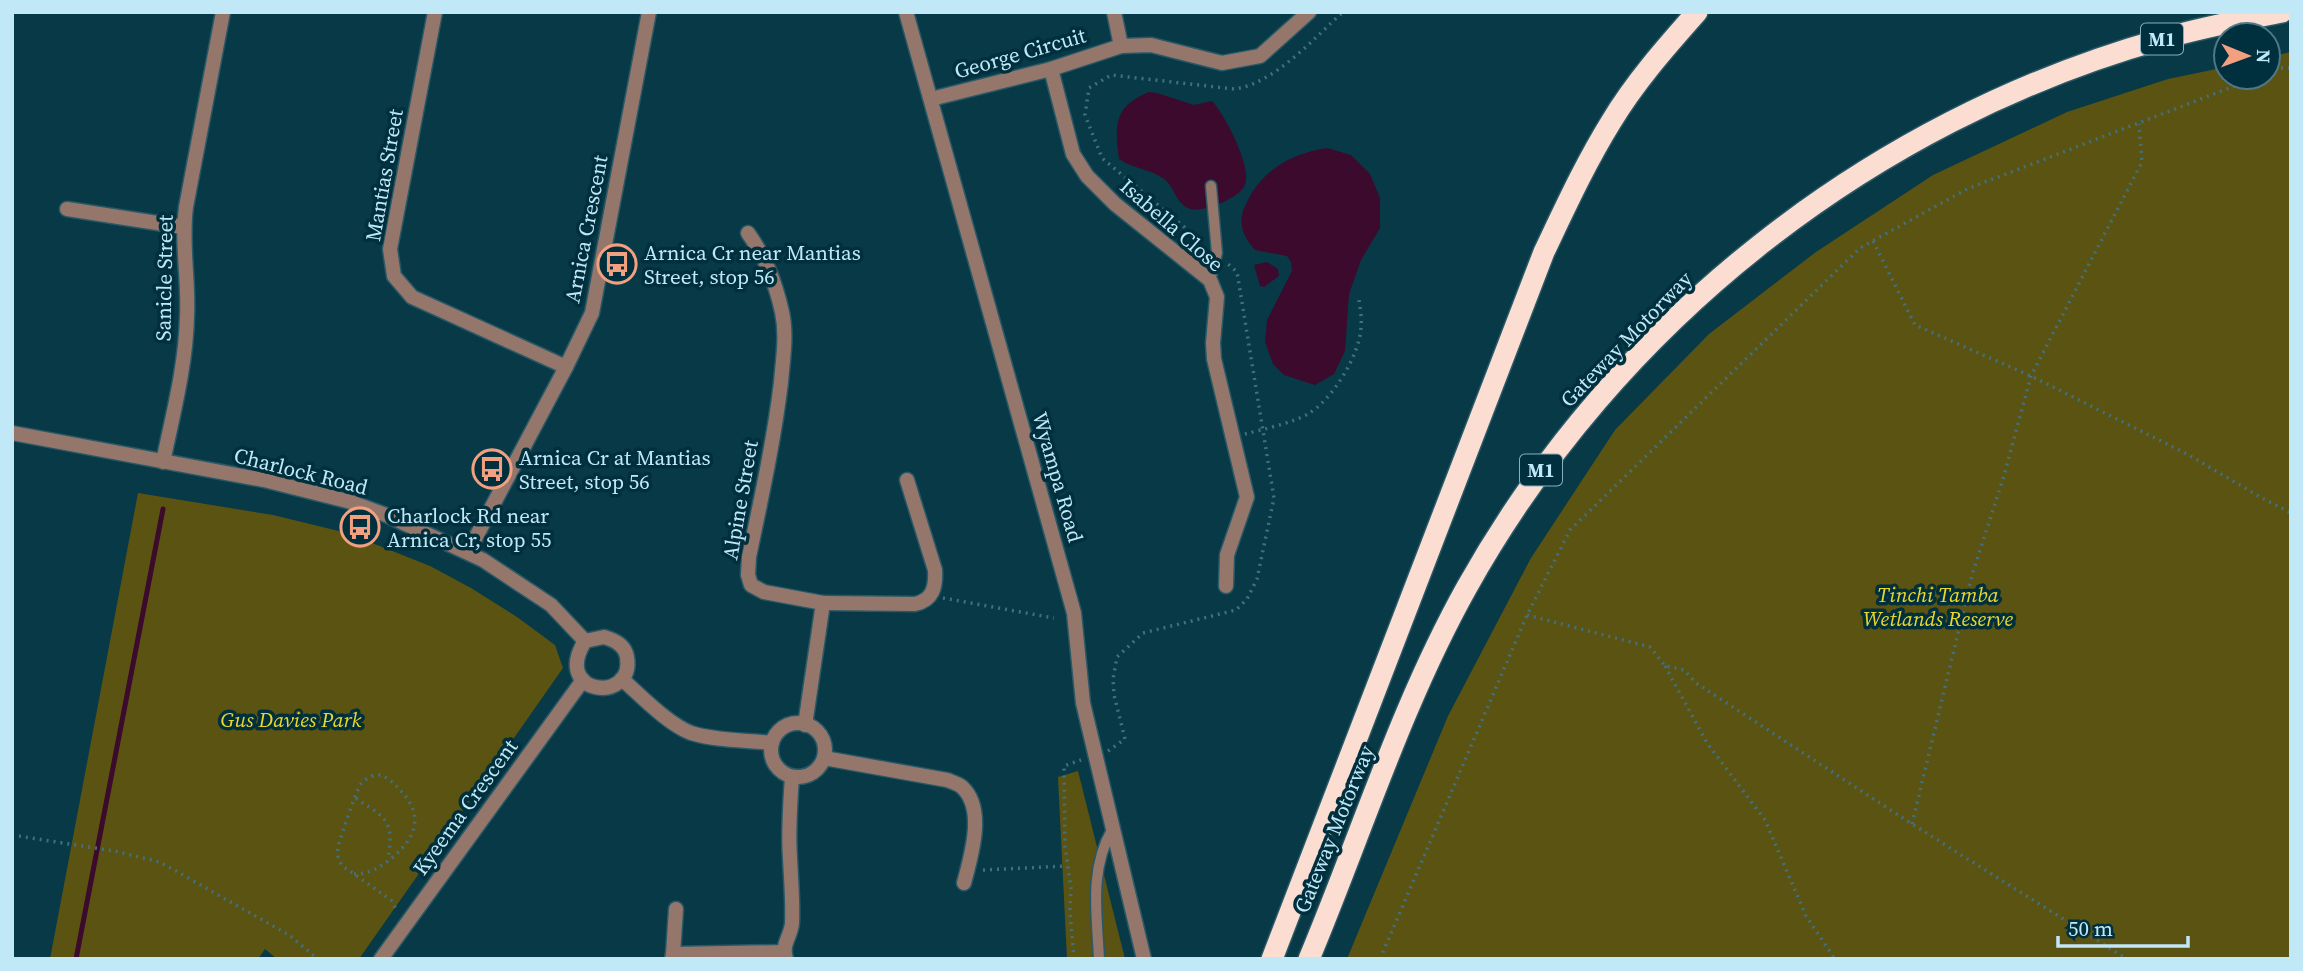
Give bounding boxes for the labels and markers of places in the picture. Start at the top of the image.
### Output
place label: Arnica Cr near Mantias Street, stop 56 [644,238,861,291]
bus stop icon: Arnica Cr near Mantias Street, stop 56 [596,243,638,285]
place label: Arnica Cr at Mantias Street, stop 56 [519,443,711,496]
bus stop icon: Arnica Cr at Mantias Street, stop 56 [471,448,513,490]
place label: Charlock Rd near Arnica Cr, stop 55 [387,501,551,554]
bus stop icon: Charlock Rd near Arnica Cr, stop 55 [339,506,381,548]

